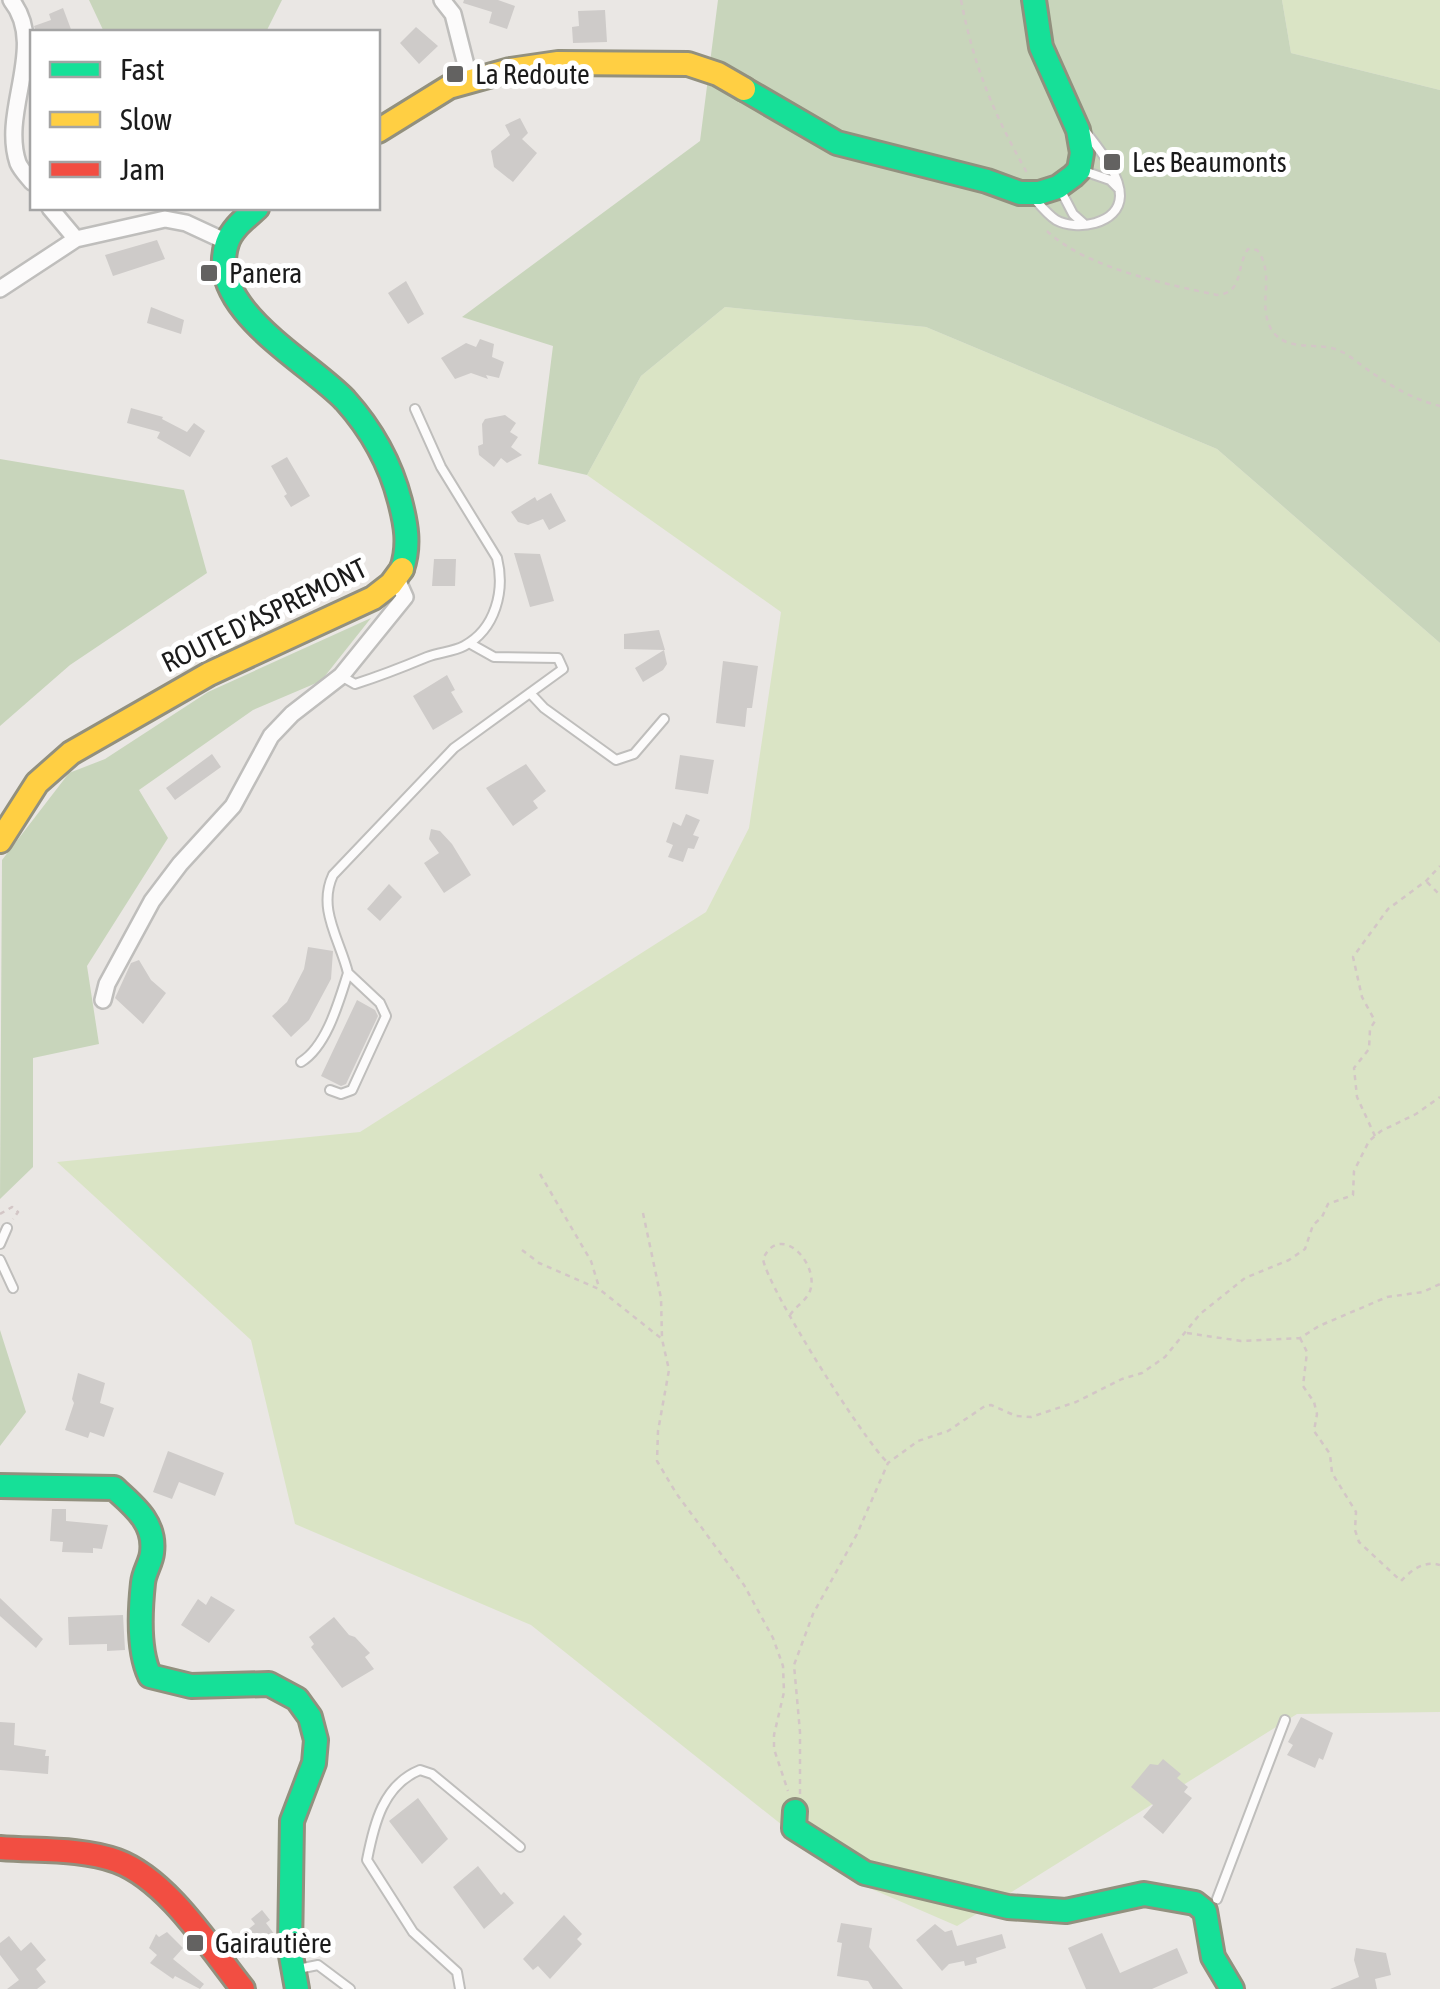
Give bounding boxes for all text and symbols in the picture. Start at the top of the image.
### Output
legend [30,30,380,210]
text: Fast [120,52,165,86]
place label: La Redoute [475,58,590,90]
marker: La Redoute [444,63,466,85]
text: Slow [120,102,172,136]
place label: Les Beaumonts [1132,146,1287,178]
marker: Les Beaumonts [1101,151,1123,173]
text: Jam [120,152,165,186]
place label: Panera [229,257,302,289]
marker: Panera [198,262,220,284]
street label: ROUTE D'ASPREMONT [156,552,372,678]
place label: Gairautière [215,1927,332,1959]
marker: Gairautière [184,1932,206,1954]

